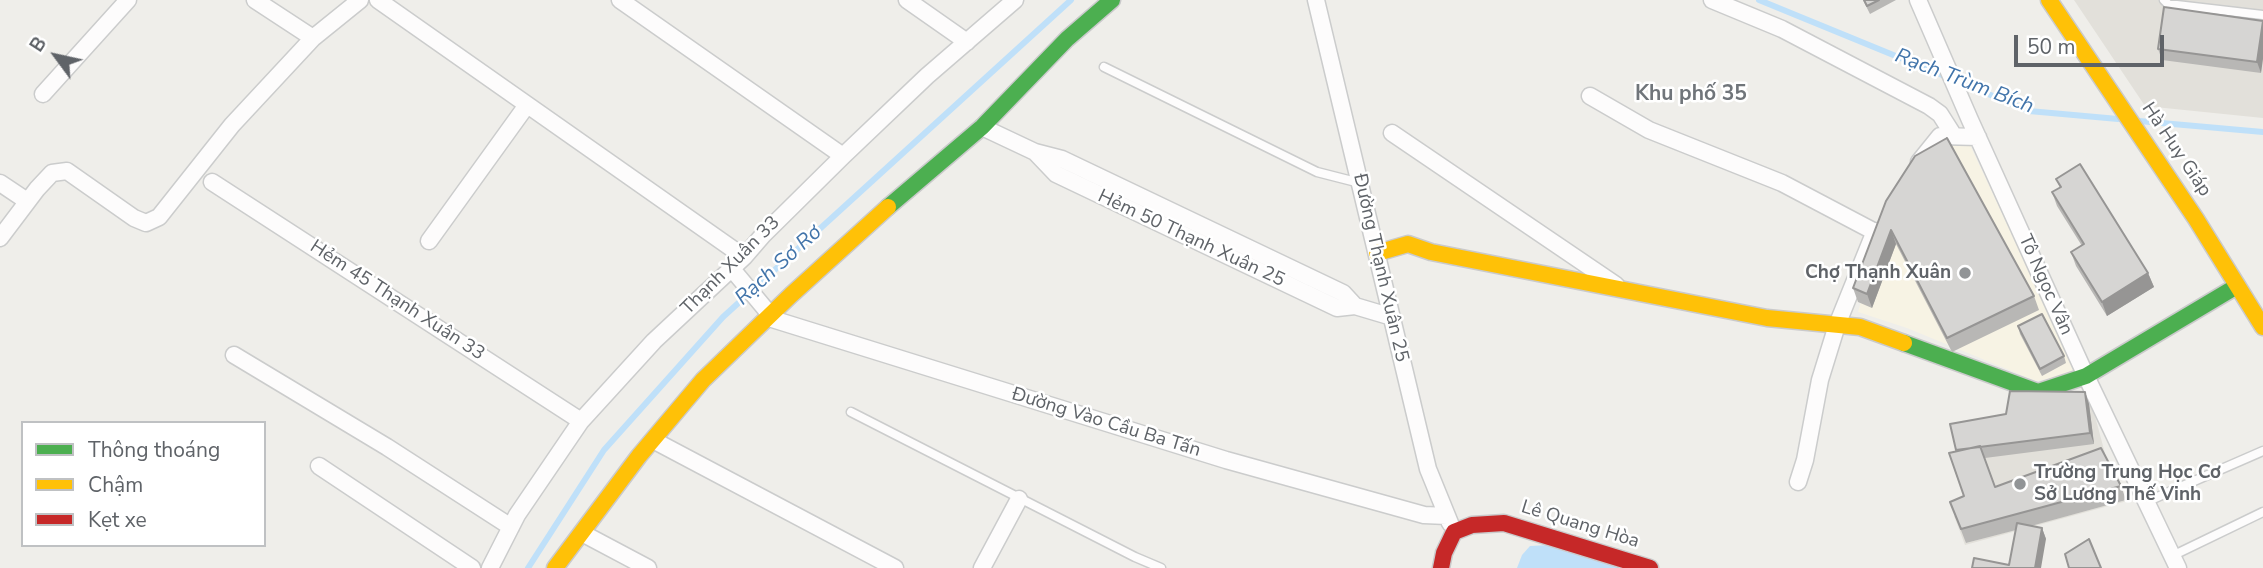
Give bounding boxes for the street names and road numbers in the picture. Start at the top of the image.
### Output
street label: Hà Huy Giáp [2136,99,2216,201]
street label: Đường Thạnh Xuân 25 [1347,172,1413,364]
street label: Hẻm 50 Thạnh Xuân 25 [1094,186,1288,292]
street label: Thạnh Xuân 33 [677,212,785,320]
street label: Tô Ngọc Vân [2013,231,2077,339]
street label: Hẻm 45 Thạnh Xuân 33 [305,236,489,366]
street label: Đường Vào Cầu Ba Tấn [1009,383,1203,463]
street label: Lê Quang Hòa [1518,496,1642,554]

